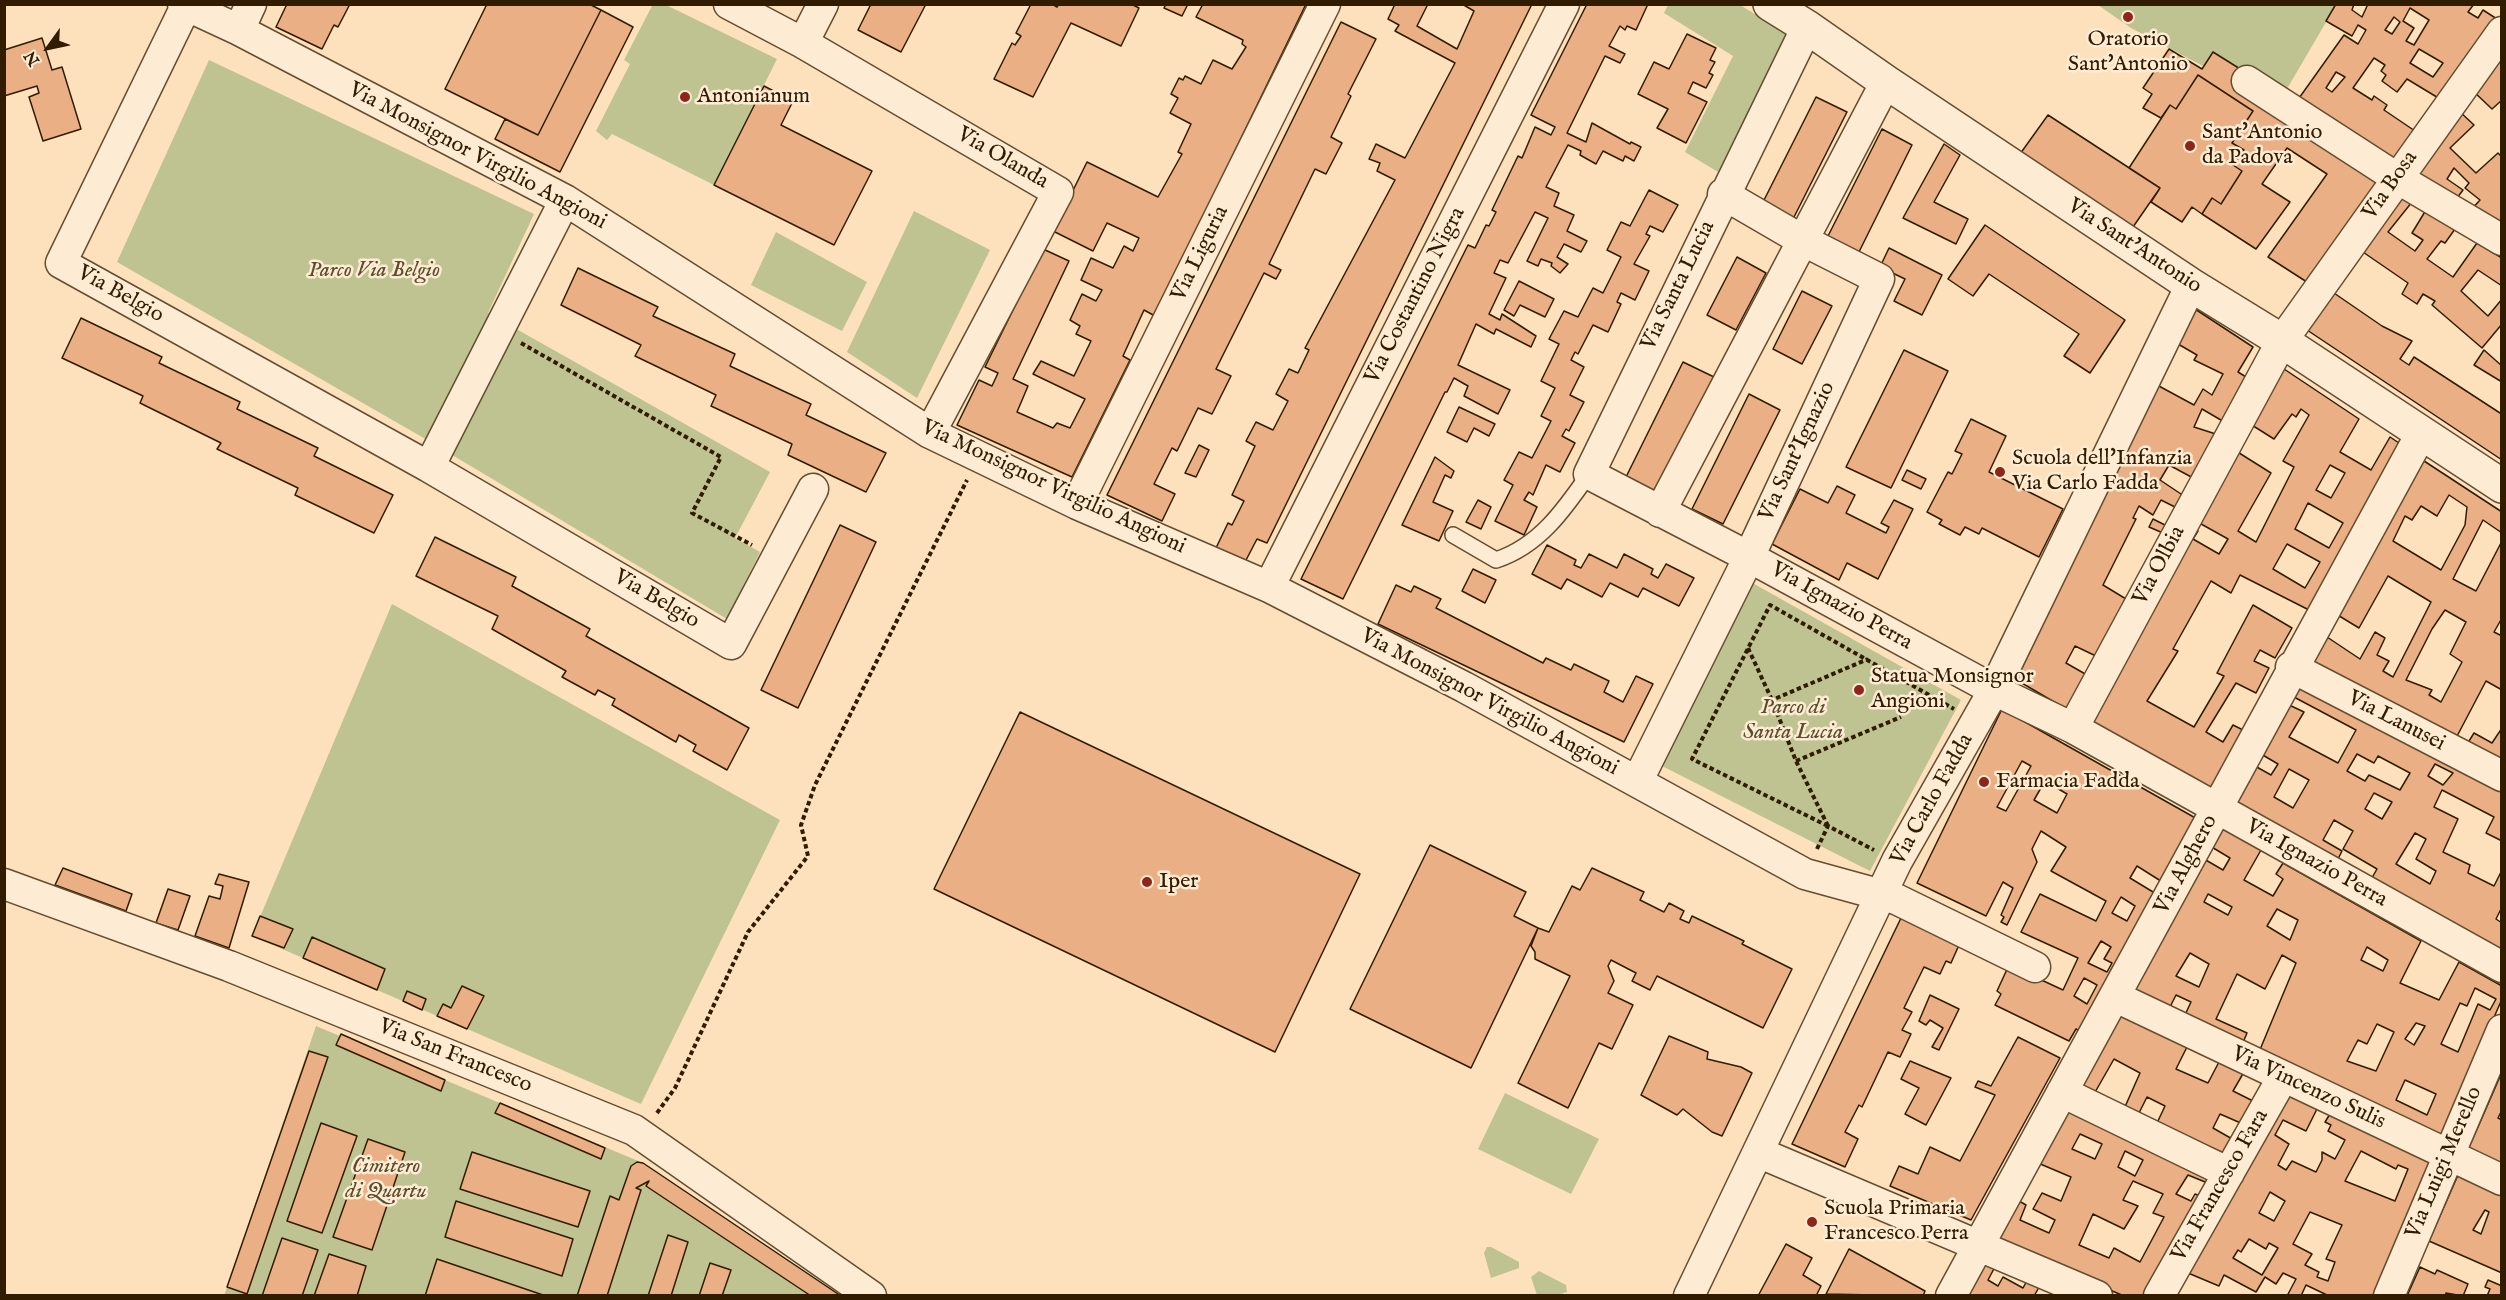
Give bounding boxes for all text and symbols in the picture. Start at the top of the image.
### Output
marker: Oratorio Sant'Antonio [2121,10,2135,24]
north arrow [18,18,78,78]
place label: Oratorio Sant'Antonio [2068,27,2188,78]
text: N [21,47,45,69]
street label: Via Monsignor Virgilio Angioni [343,78,611,236]
place label: Antonianum [697,84,810,110]
marker: Antonianum [678,90,692,104]
place label: Sant'Antonio da Padova [2202,120,2322,172]
street label: Via Olanda [952,122,1052,196]
marker: Sant'Antonio da Padova [2183,139,2197,153]
street label: Via Bosa [2358,146,2424,226]
street label: Via Sant'Antonio [2062,194,2206,300]
street label: Via Liguria [1167,202,1235,306]
street label: Via Costantino Nigra [1360,203,1472,389]
street label: Via Santa Lucia [1636,217,1722,355]
park label: Parco Via Belgio [308,258,440,284]
street label: Via Belgio [72,260,168,330]
street label: Via Sant'Ignazio [1754,378,1842,526]
street label: Via Monsignor Virgilio Angioni [917,415,1189,561]
place label: Scuola dell'Infanzia Via Carlo Fadda [2012,446,2192,498]
marker: Scuola dell'Infanzia Via Carlo Fadda [1993,465,2007,479]
street label: Via Olbia [2128,522,2192,610]
street label: Via Ignazio Perra [1766,557,1916,657]
street label: Via Belgio [608,565,704,635]
street label: Via Monsignor Virgilio Angioni [1355,624,1623,782]
place label: Statua Monsignor Angioni [1871,664,2034,716]
marker: Statua Monsignor Angioni [1852,683,1866,697]
street label: Via Lanusei [2343,686,2449,758]
park label: Parco di Santa Lucia [1743,695,1843,746]
street label: Via Carlo Fadda [1886,730,1980,870]
place label: Farmacia Fadda [1996,769,2139,795]
marker: Farmacia Fadda [1977,775,1991,789]
street label: Via Alghero [2150,811,2224,919]
street label: Via Ignazio Perra [2241,814,2391,914]
place label: Iper [1159,869,1198,895]
marker: Iper [1140,875,1154,889]
street label: Via San Francesco [374,1014,536,1100]
street label: Via Vincenzo Sulis [2227,1042,2389,1136]
street label: Via Luigi Merello [2401,1083,2489,1243]
street label: Via Francesco Fara [2167,1105,2275,1267]
park label: Cimitero di Quartu [345,1154,427,1206]
place label: Scuola Primaria Francesco Perra [1824,1196,1969,1248]
marker: Scuola Primaria Francesco Perra [1805,1215,1819,1229]

